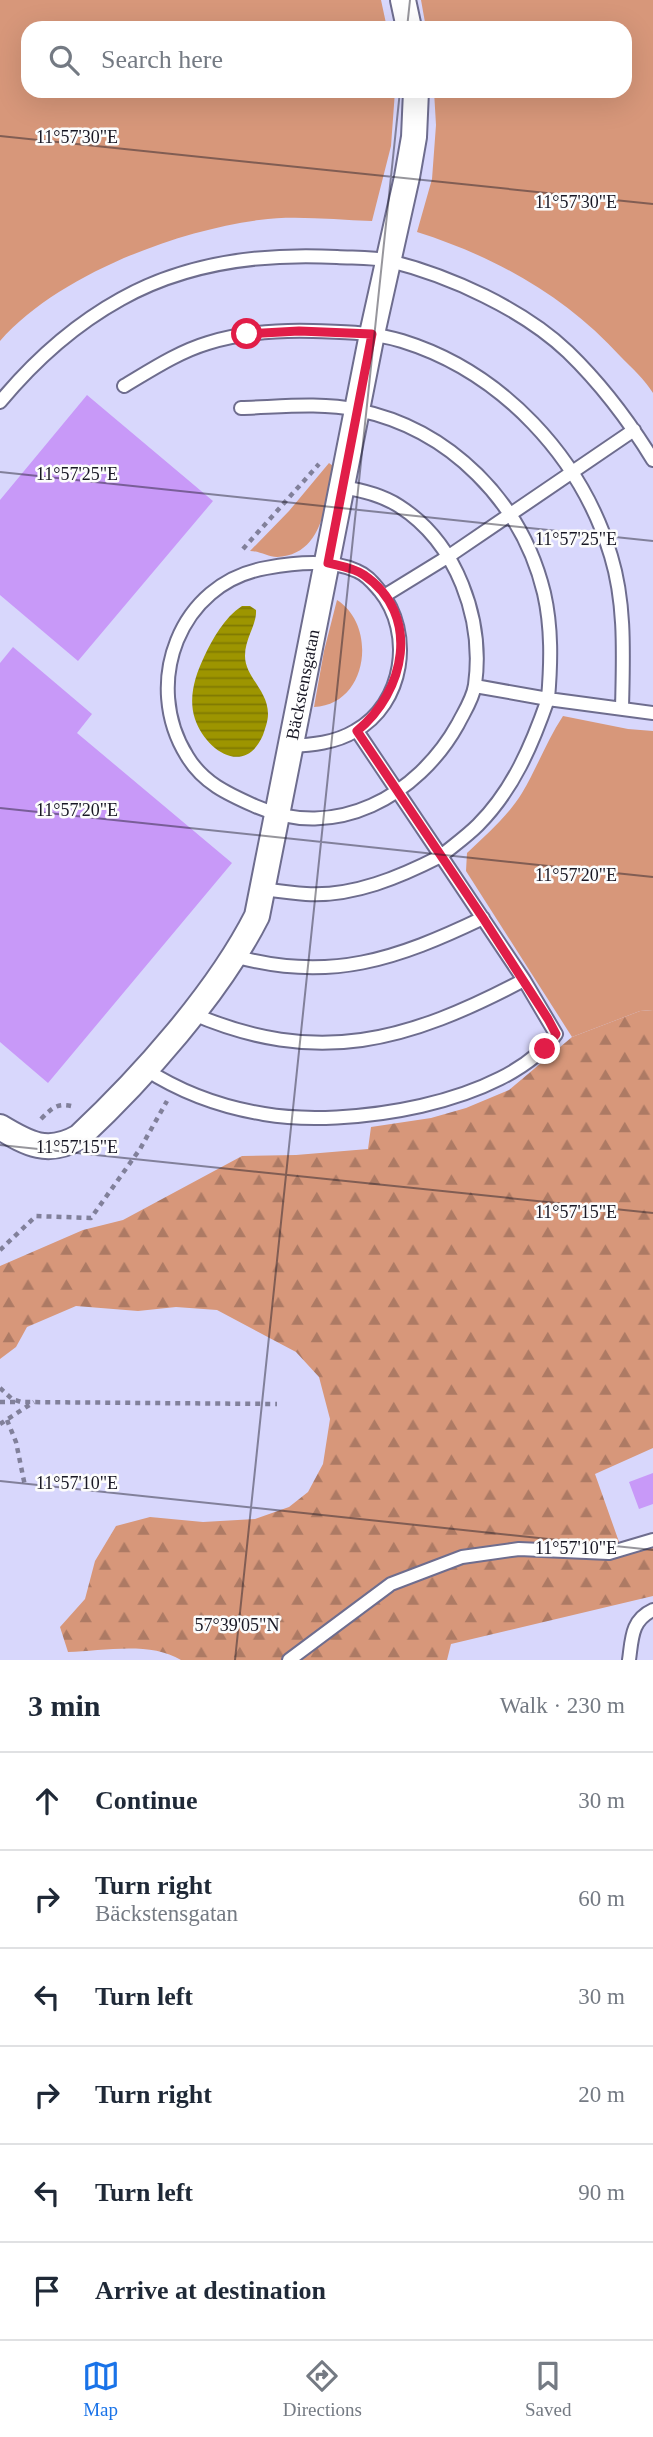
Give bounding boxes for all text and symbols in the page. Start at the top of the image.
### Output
search box [21,21,632,98]
icon: search [45,41,83,79]
text: Search here [101,45,223,74]
text: 11°57'30"E [36,127,118,147]
text: 11°57'30"E [535,192,617,212]
route start [231,318,262,349]
text: 11°57'25"E [36,464,118,484]
text: 11°57'25"E [535,529,617,549]
street label: Bäckstensgatan [282,628,323,741]
text: 11°57'20"E [36,800,118,820]
text: 11°57'20"E [535,865,617,885]
route end [529,1033,560,1064]
text: 11°57'15"E [36,1137,118,1157]
text: 11°57'15"E [535,1202,617,1222]
text: 11°57'10"E [36,1473,118,1493]
text: 11°57'10"E [535,1538,617,1558]
text: 57°39'05"N [195,1615,279,1635]
text: 3 min [28,1689,101,1722]
text: Walk · 230 m [500,1693,625,1718]
icon: ahead [28,1782,66,1820]
text: Continue [95,1786,198,1815]
text: 30 m [578,1788,625,1813]
text: Turn right [95,1871,212,1900]
icon: right [28,1880,66,1918]
text: 60 m [578,1886,625,1911]
text: Bäckstensgatan [95,1901,238,1926]
icon: left [28,1978,66,2016]
text: Turn left [95,1982,193,2011]
text: 30 m [578,1984,625,2009]
icon: right [28,2076,66,2114]
text: Turn right [95,2080,212,2109]
text: 20 m [578,2082,625,2107]
icon: left [28,2174,66,2212]
text: Turn left [95,2178,193,2207]
text: 90 m [578,2180,625,2205]
icon: arrive [28,2272,66,2310]
text: Arrive at destination [95,2276,326,2305]
tab: Map [82,2357,120,2421]
tab: Directions [283,2357,362,2421]
tab: Saved [525,2357,571,2421]

